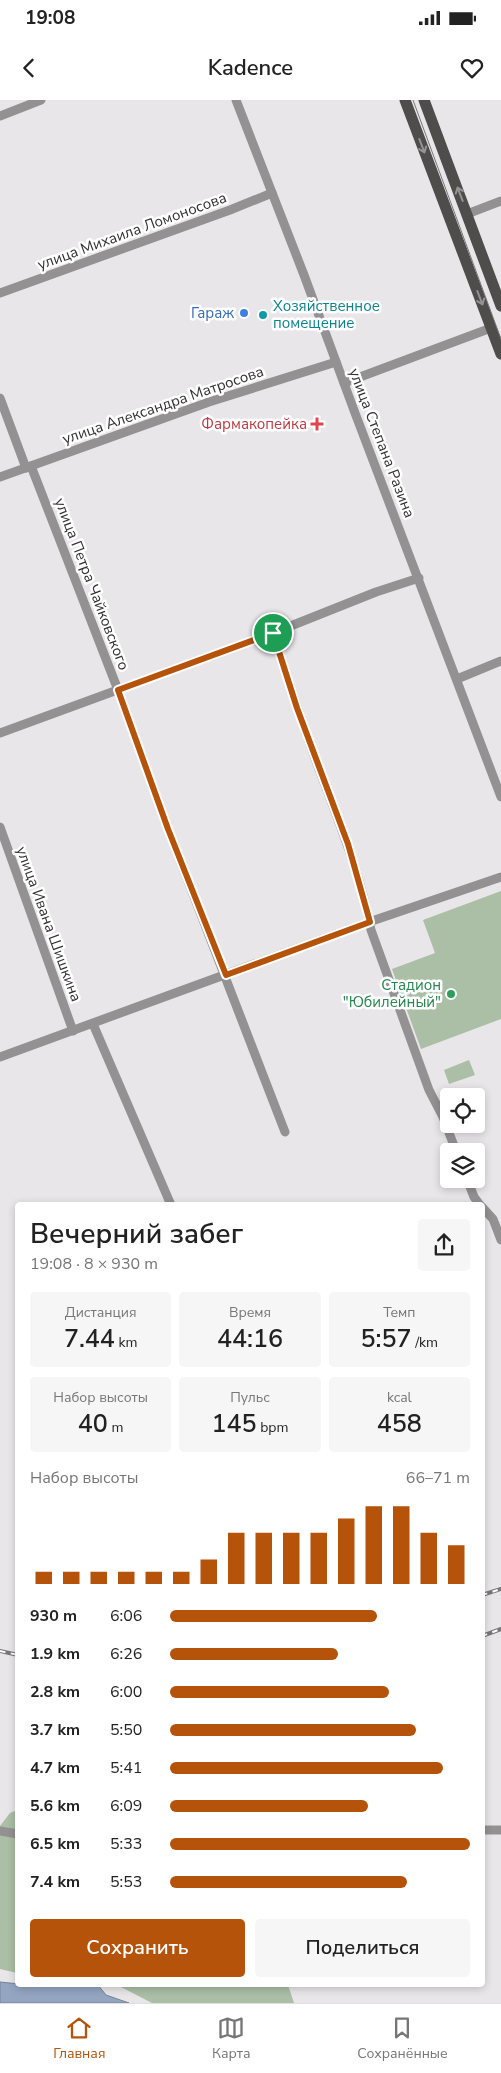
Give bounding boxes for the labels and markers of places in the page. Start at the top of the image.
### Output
place label: Хозяйственное помещение [273,296,380,333]
place label: Гараж [191,303,234,323]
marker: Гараж [238,307,250,319]
marker: Хозяйственное помещение [257,309,269,321]
place label: Фармакопейка [201,414,307,434]
marker: Фармакопейка [311,418,323,430]
pin [252,612,294,654]
place label: Стадион "Юбилейный" [343,975,441,1012]
marker: Стадион "Юбилейный" [445,988,457,1000]

